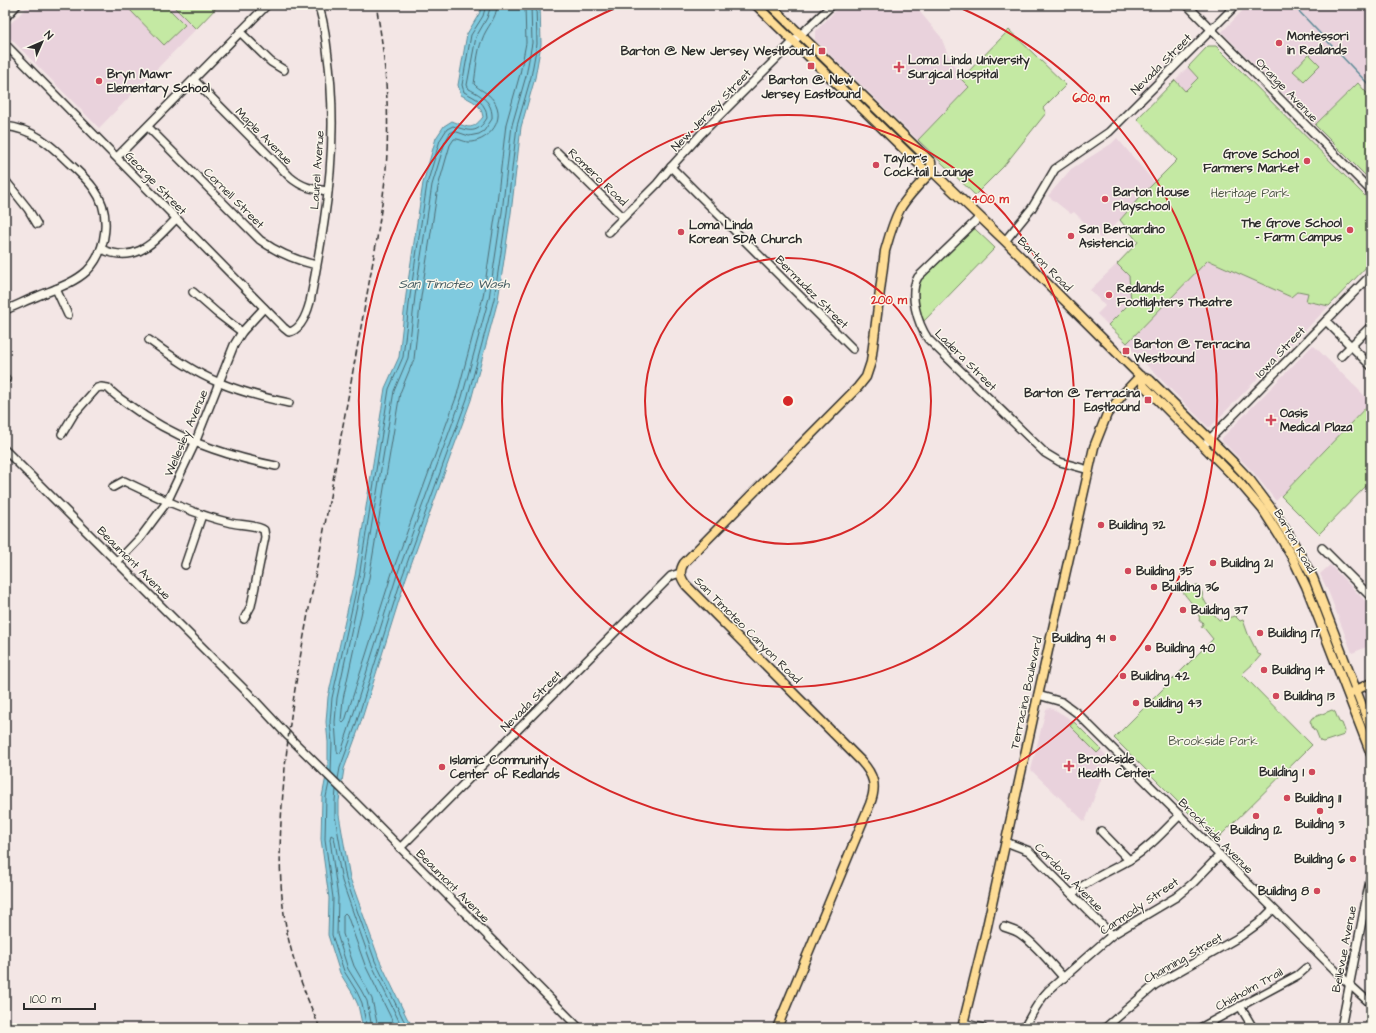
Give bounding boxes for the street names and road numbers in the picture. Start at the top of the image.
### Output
street label: Nevada Street [1127,30,1196,99]
street label: Orange Avenue [1251,55,1322,127]
street label: New Jersey Street [667,65,756,156]
street label: Maple Avenue [231,104,296,169]
street label: Laurel Avenue [306,129,329,210]
street label: Romero Road [564,145,631,210]
street label: George Street [120,148,191,220]
street label: Cornell Street [199,164,268,233]
street label: Barton Road [1013,233,1076,296]
street label: Bermudez Street [771,252,852,333]
street label: Iowa Street [1251,323,1310,382]
street label: Ladera Street [931,325,1001,395]
street label: Wellesley Avenue [161,387,214,480]
street label: Barton Road [1269,506,1320,576]
street label: Beaumont Avenue [93,523,175,604]
street label: San Timoteo Canyon Road [690,573,805,688]
street label: Terracina Boulevard [1006,635,1047,751]
street label: Nevada Street [497,667,566,736]
street label: Brookside Avenue [1174,795,1257,878]
street label: Cordova Avenue [1031,839,1107,916]
street label: Beaumont Avenue [412,846,494,927]
street label: Carmody Street [1096,874,1183,940]
street label: Bellevue Avenue [1328,904,1361,994]
street label: Channing Street [1141,929,1226,989]
street label: Chisholm Trail [1212,964,1286,1015]

